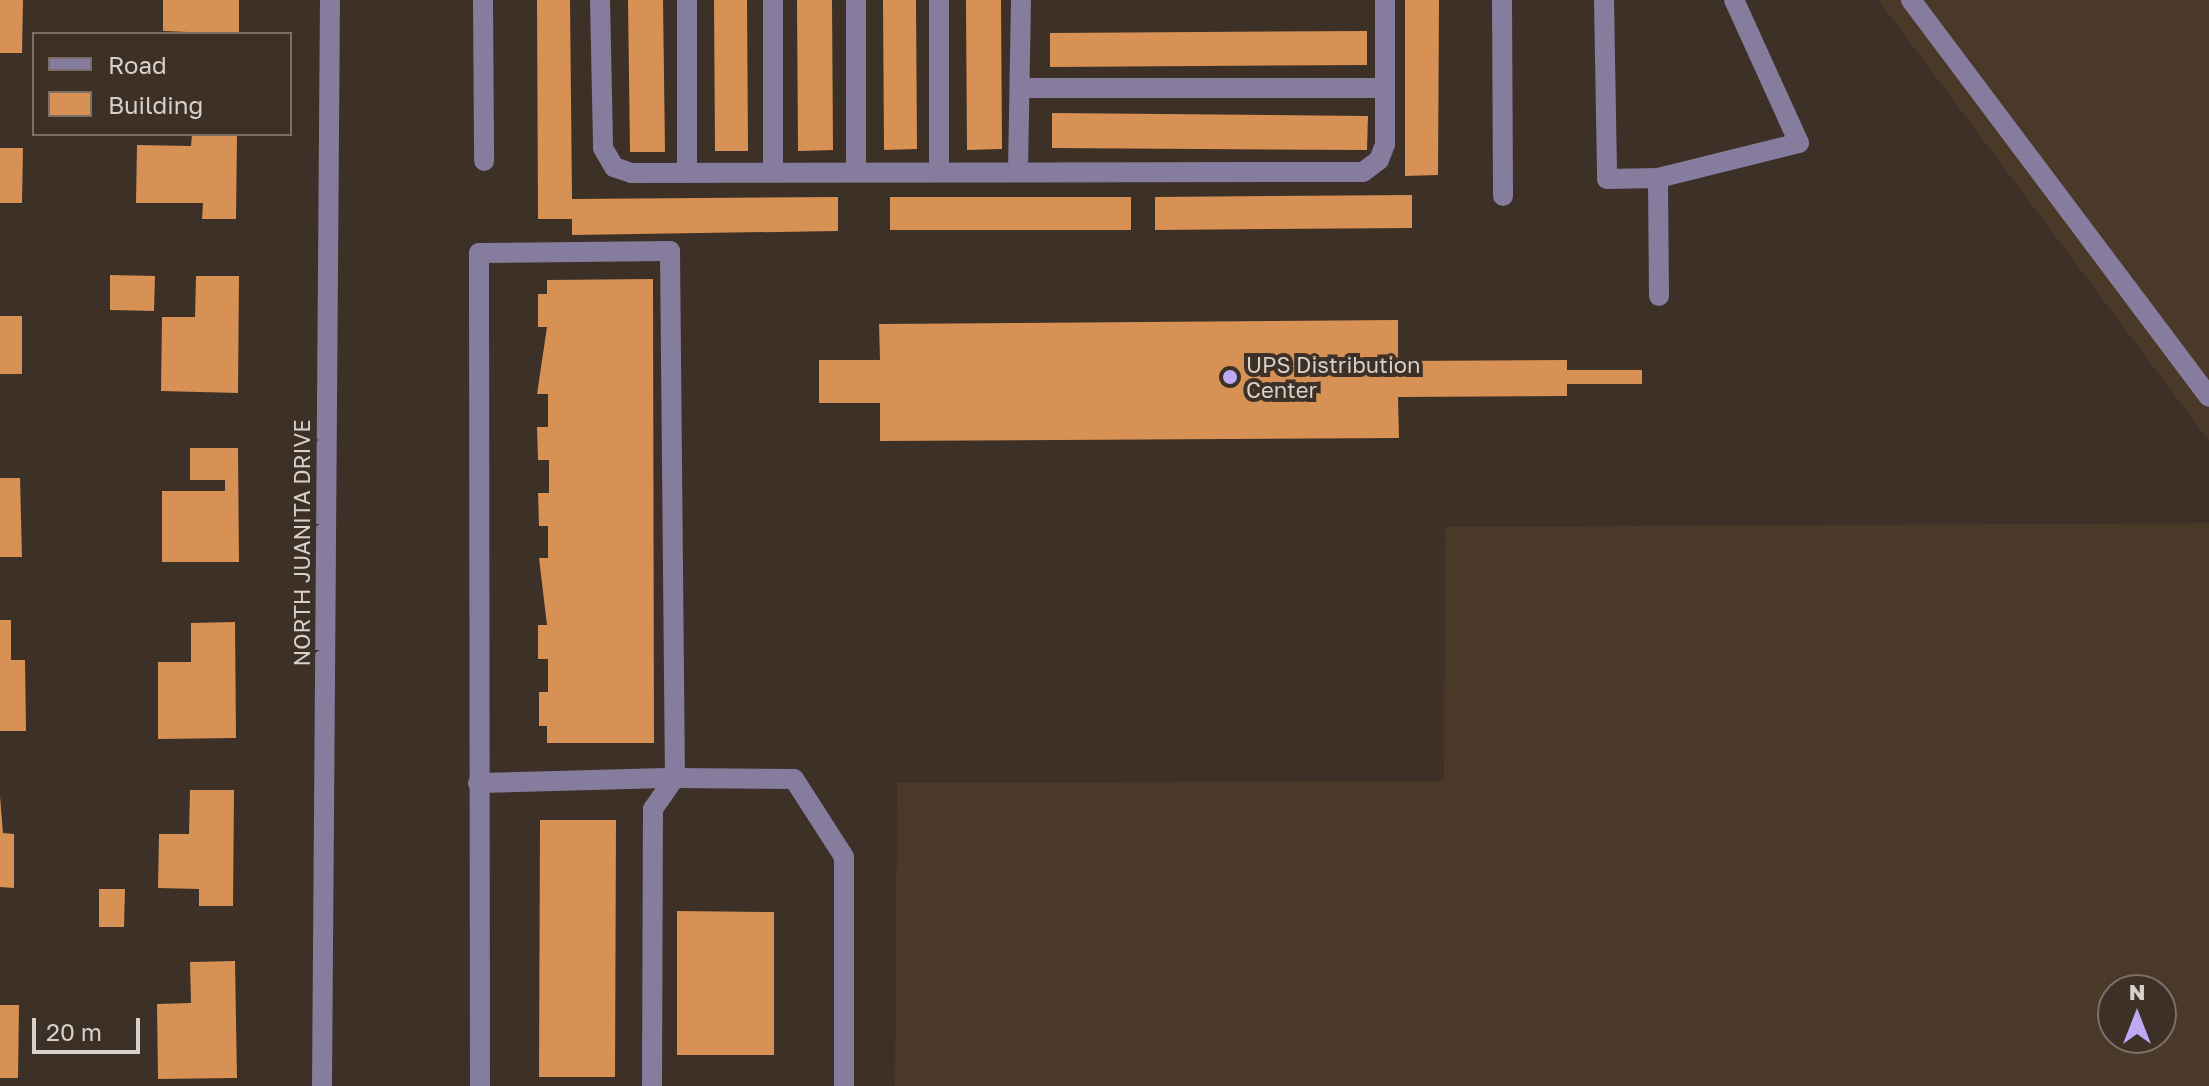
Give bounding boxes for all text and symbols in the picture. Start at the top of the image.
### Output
legend [32,32,292,136]
text: Road [108,50,167,79]
text: Building [108,90,203,119]
place label: UPS Distribution Center [1246,351,1421,402]
marker: UPS Distribution Center [1221,368,1239,386]
street label: NORTH JUANITA DRIVE [289,419,315,667]
north arrow [2097,974,2177,1054]
text: N [2129,978,2145,1005]
scale bar [36,1002,144,1052]
text: 20 m [46,1017,102,1046]

